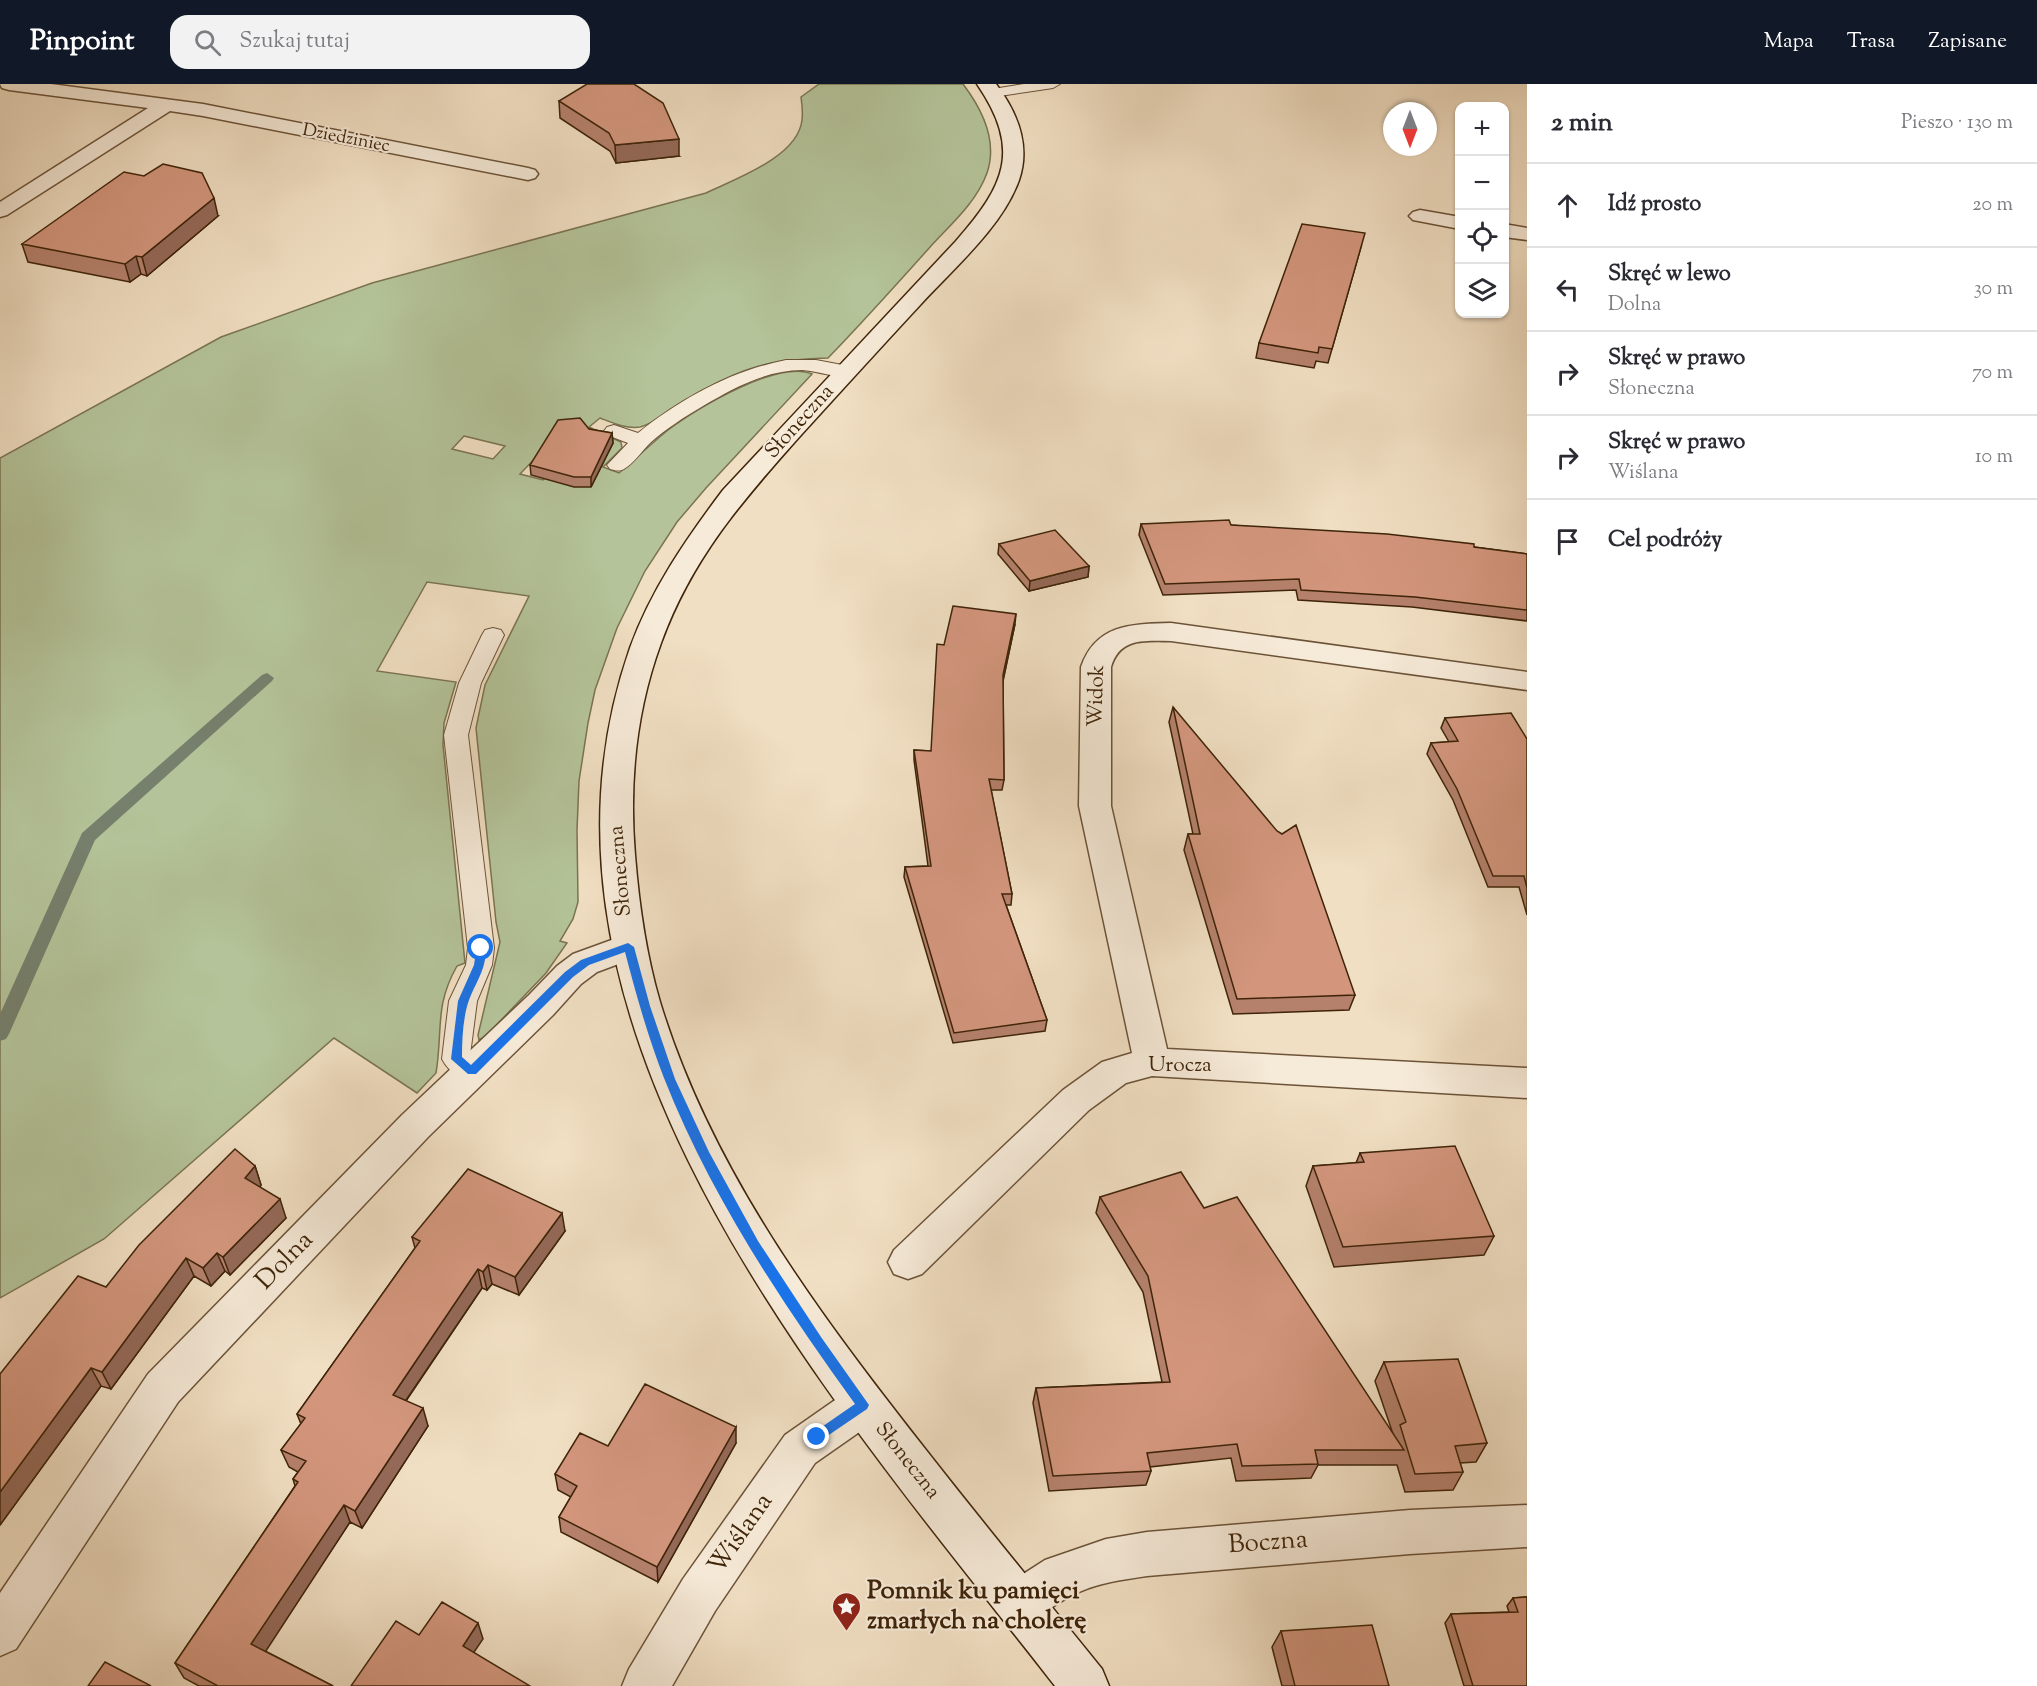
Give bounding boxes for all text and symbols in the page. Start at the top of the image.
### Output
search box [170,15,590,69]
text: Pinpoint [30,22,134,62]
icon: search [191,26,224,59]
text: Szukaj tutaj [239,26,350,58]
text: Mapa [1764,27,1814,57]
text: Trasa [1847,27,1895,57]
text: Zapisane [1928,27,2007,57]
north arrow [1383,102,1437,156]
map controls [1455,102,1509,318]
button: + [1455,102,1509,156]
text: 2 min [1551,105,1613,142]
text: Pieszo · 130 m [1901,109,2013,138]
street label: Dziedziniec [300,118,392,160]
button: − [1455,156,1509,210]
icon: ahead [1551,189,1584,222]
text: Idź prosto [1608,189,1701,221]
text: 20 m [1972,191,2013,220]
button: locate [1455,210,1509,264]
text: Skręć w lewo [1608,259,1731,291]
button: layers [1455,264,1509,318]
icon: left [1551,273,1584,306]
text: 30 m [1974,275,2013,304]
text: Dolna [1608,291,1661,320]
text: Skręć w prawo [1608,343,1745,375]
icon: right [1551,357,1584,390]
text: 70 m [1972,359,2013,388]
text: Słoneczna [1608,375,1695,404]
street label: Słoneczna [758,378,842,466]
text: Skręć w prawo [1608,427,1745,459]
icon: right [1551,441,1584,474]
text: 10 m [1975,443,2013,472]
text: Wiślana [1608,459,1678,488]
icon: arrive [1551,525,1584,558]
text: Cel podróży [1608,525,1722,557]
street label: Widok [1081,664,1113,728]
street label: Słoneczna [602,824,640,918]
route start [467,934,493,960]
street label: Urocza [1148,1051,1212,1081]
street label: Dolna [248,1223,322,1299]
street label: Słoneczna [867,1416,947,1506]
route end [803,1423,829,1449]
street label: Wiślana [700,1486,782,1582]
street label: Boczna [1227,1522,1309,1564]
place label: Pomnik ku pamięci zmarłych na cholerę [867,1573,1086,1640]
place icon: Pomnik ku pamięci zmarłych na cholerę [830,1590,862,1632]

